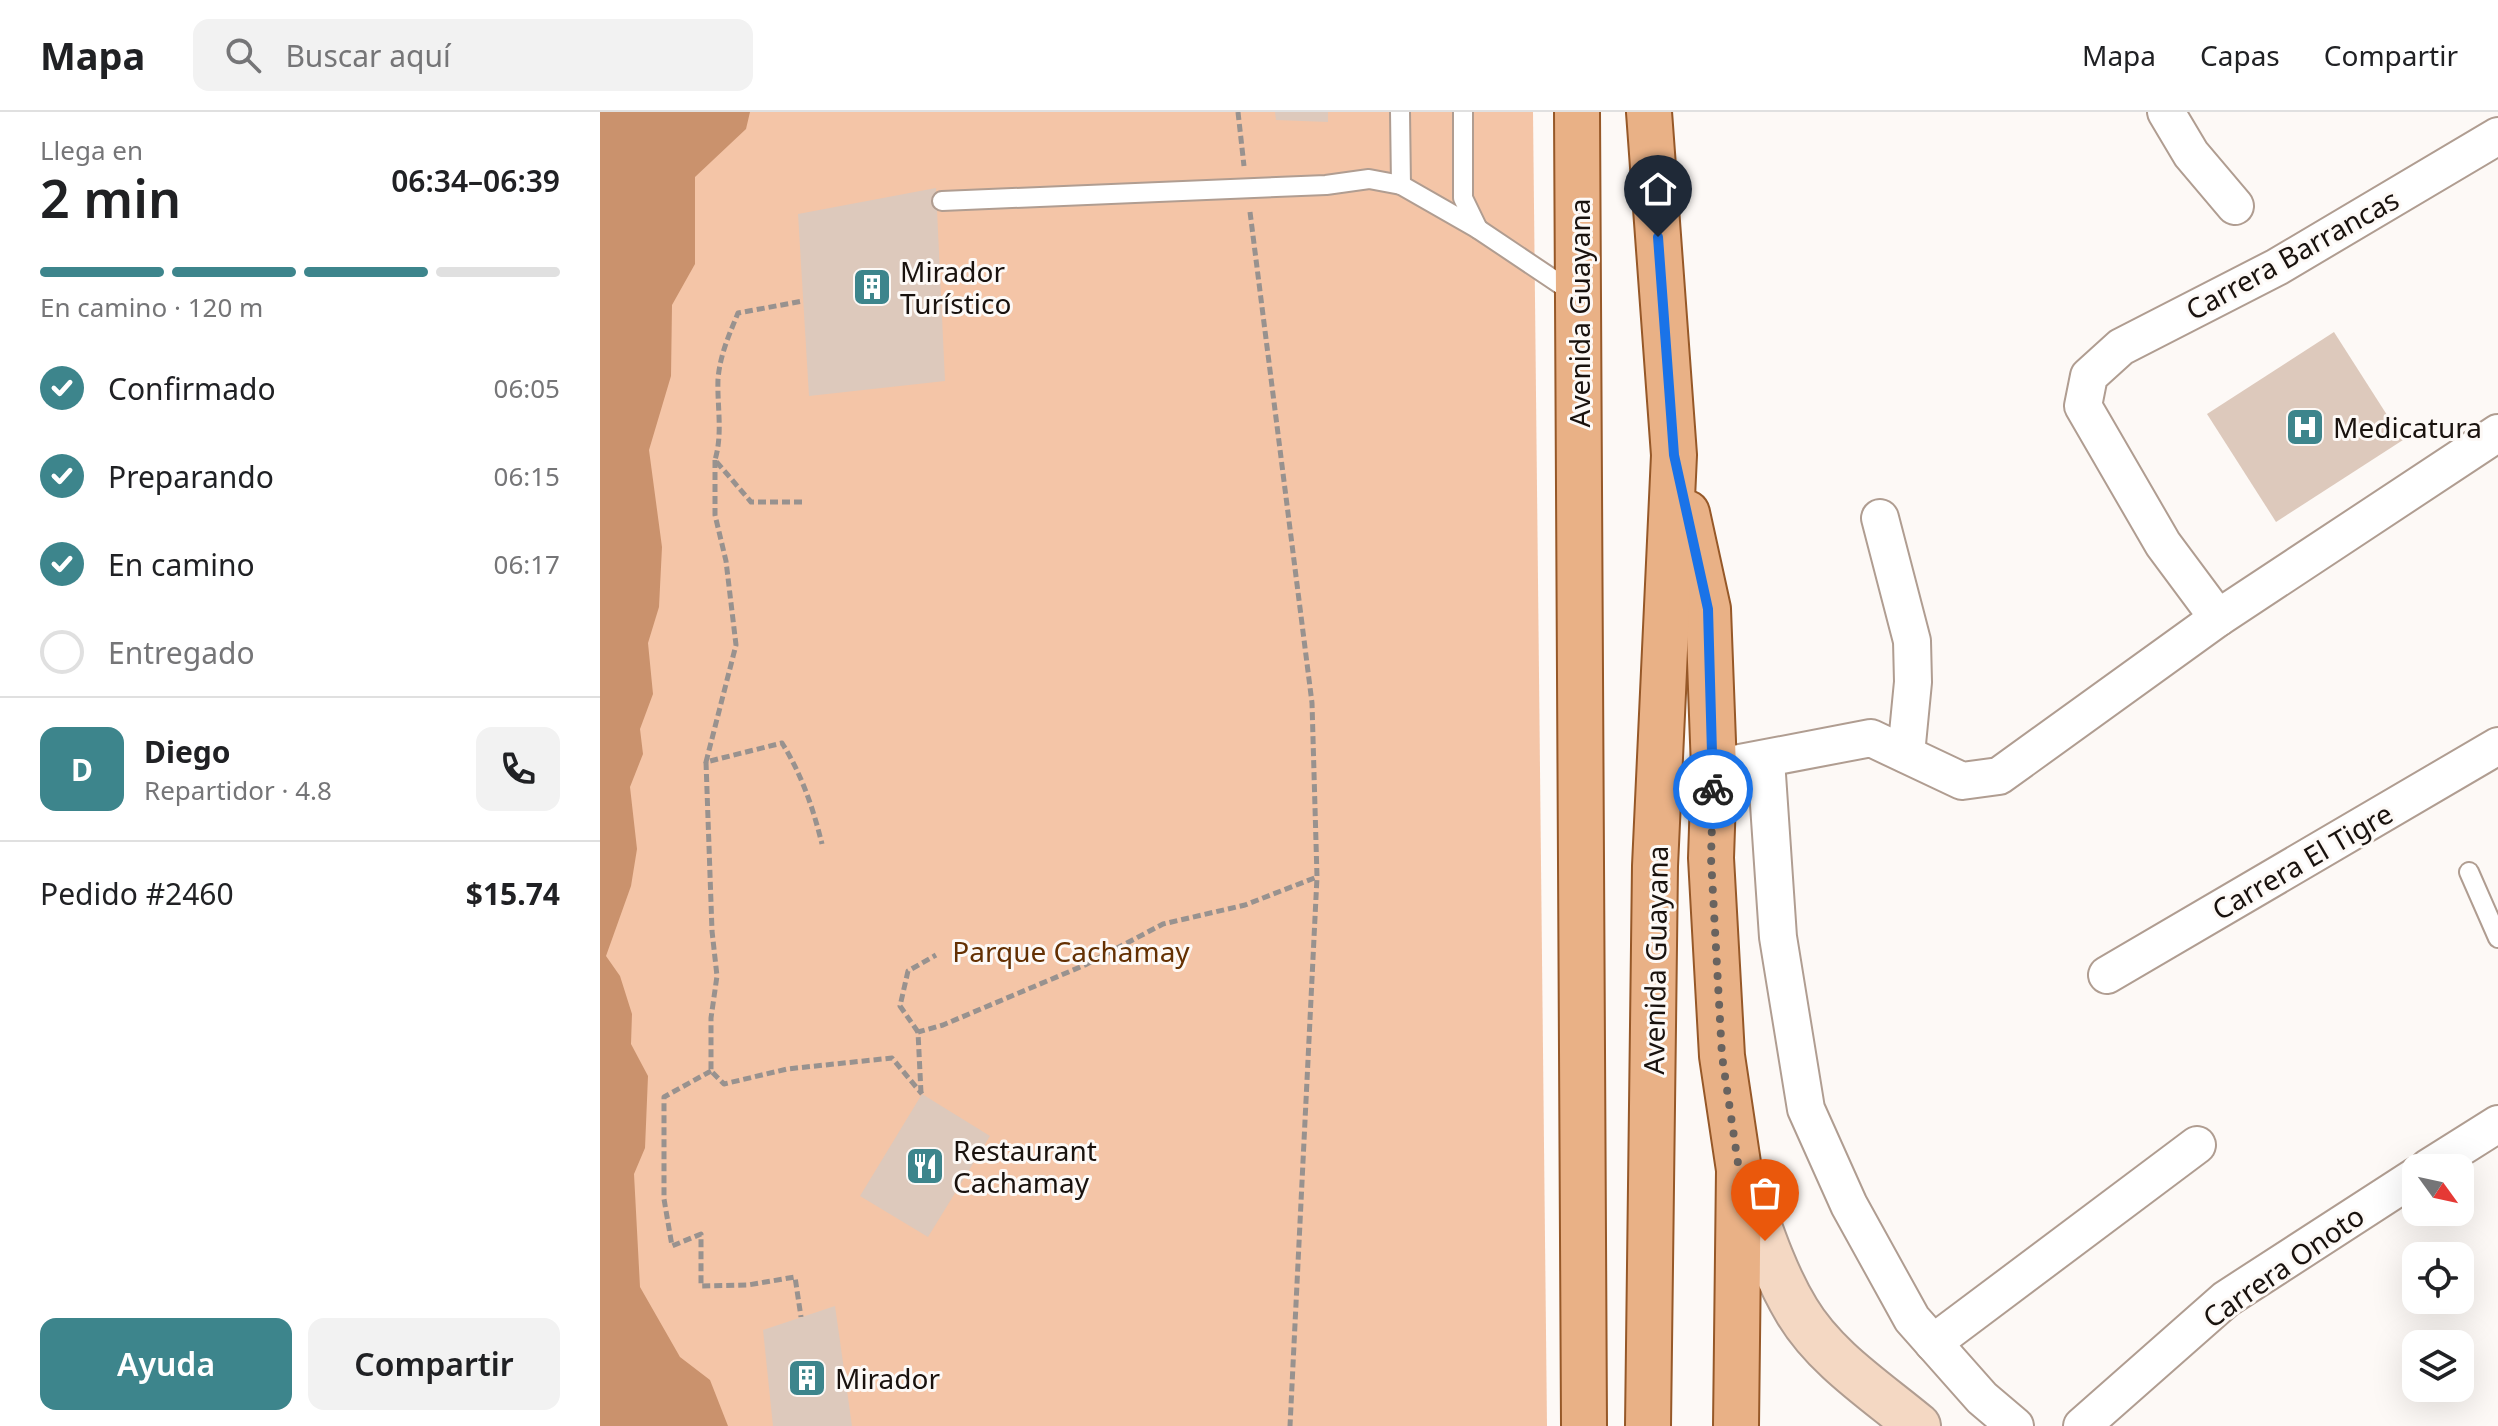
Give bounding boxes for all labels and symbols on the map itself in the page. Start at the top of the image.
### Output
pin [1624,155,1692,237]
street label: Carrera Barrancas [2179,180,2405,328]
street label: Avenida Guayana [1560,198,1598,428]
place label: Mirador Turístico [900,252,1011,322]
building icon: Mirador Turístico [851,266,893,308]
hospital icon: Medicatura [2284,406,2326,448]
place label: Medicatura [2333,408,2482,446]
courier [1673,749,1753,829]
street label: Carrera El Tigre [2205,794,2399,928]
street label: Avenida Guayana [1634,845,1676,1075]
park label: Parque Cachamay [952,932,1190,970]
place label: Restaurant Cachamay [953,1131,1097,1201]
restaurant icon: Restaurant Cachamay [904,1145,946,1187]
north arrow [2402,1154,2474,1226]
pin [1731,1159,1799,1241]
street label: Carrera Onoto [2195,1196,2371,1336]
building icon: Mirador [786,1357,828,1399]
place label: Mirador [835,1359,940,1397]

